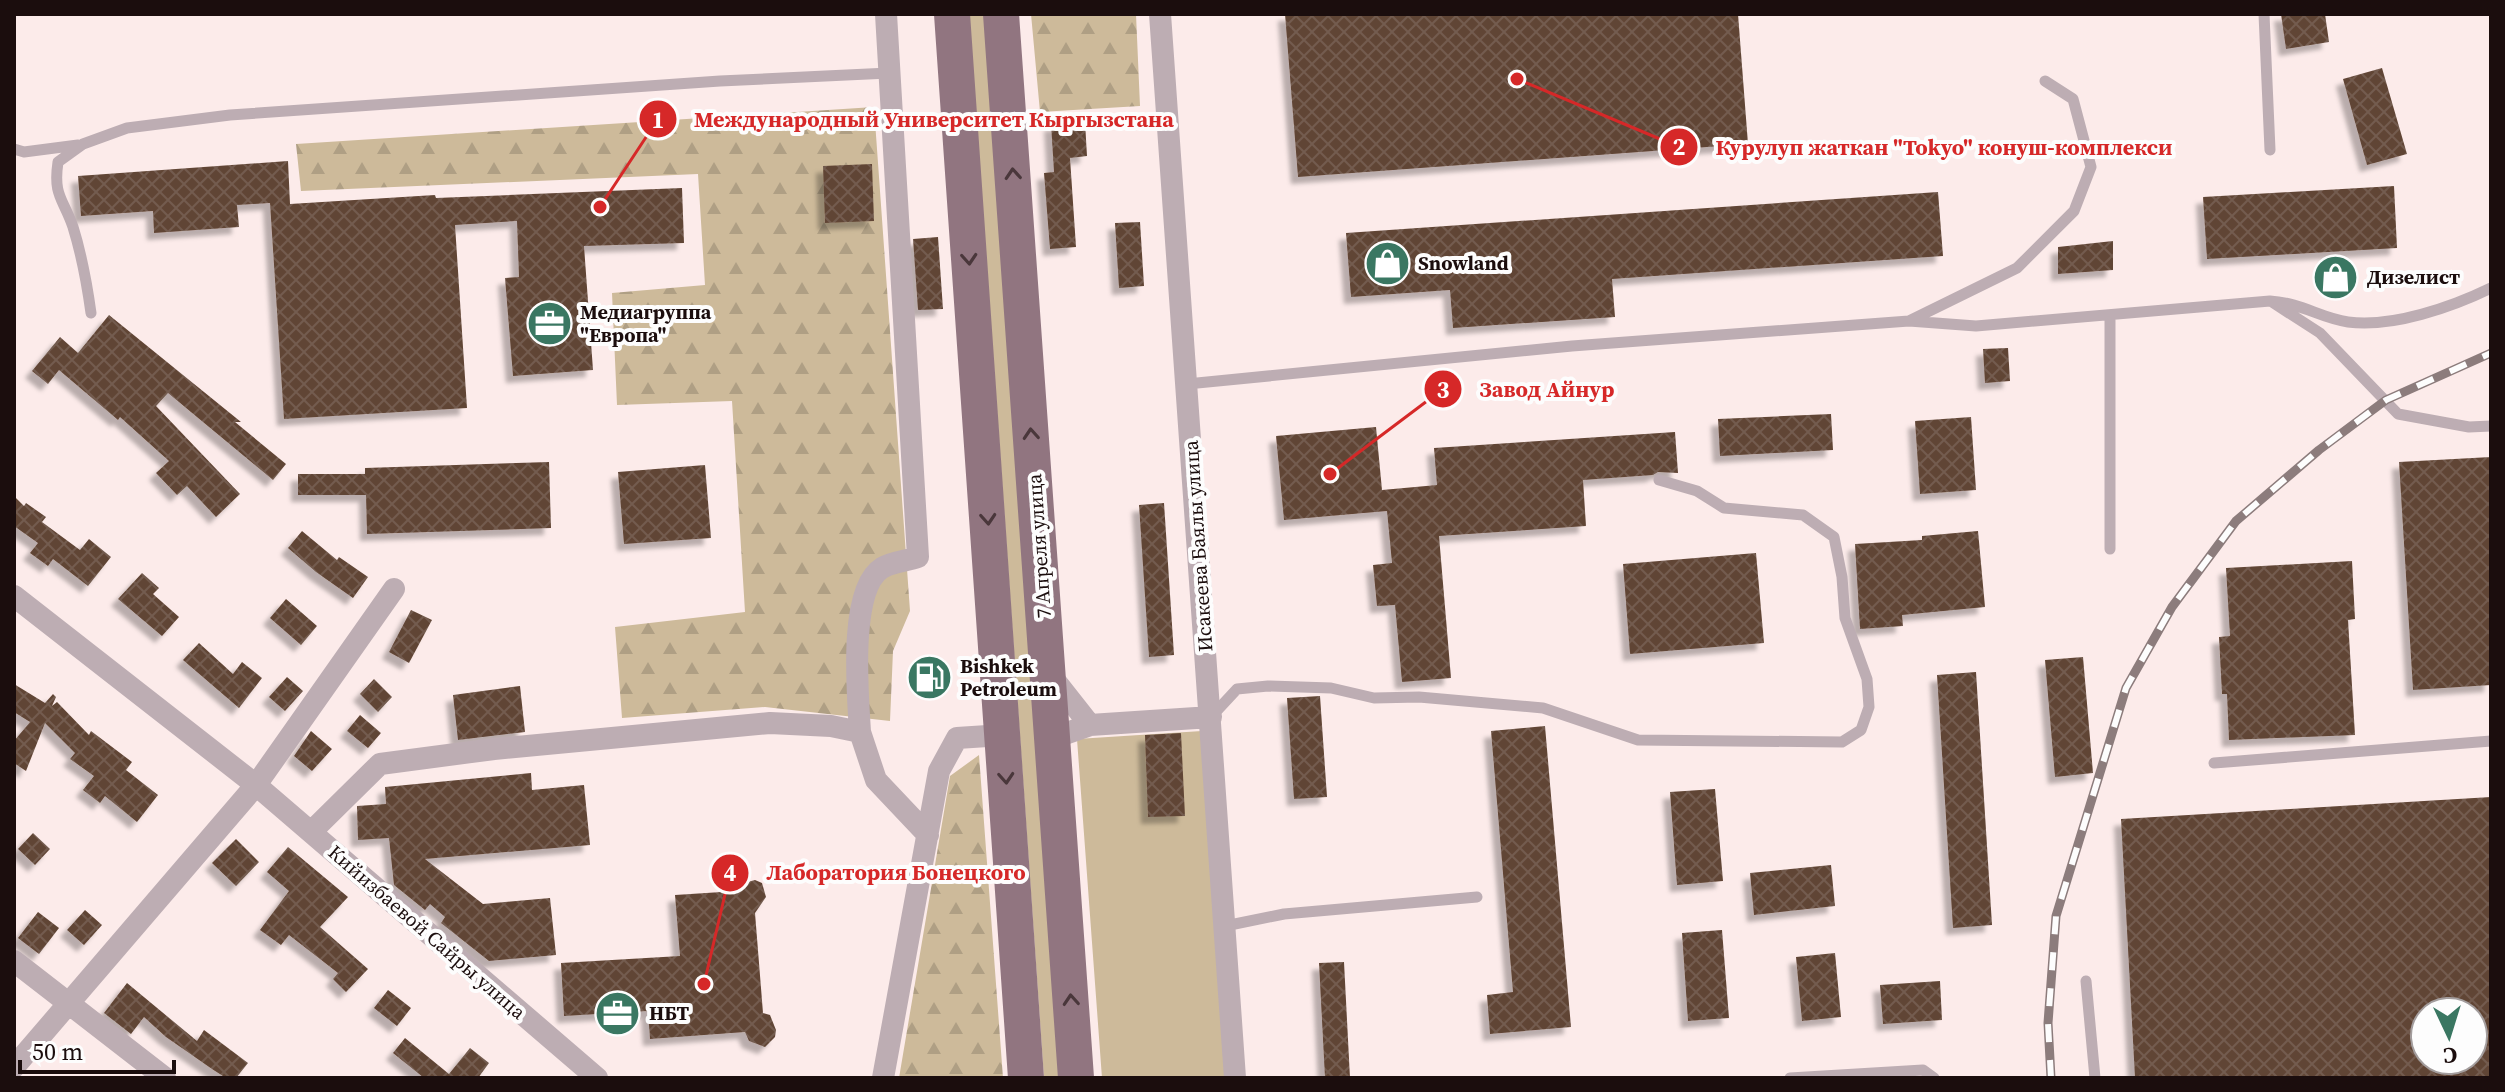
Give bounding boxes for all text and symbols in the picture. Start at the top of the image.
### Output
callout: Международный Университет Кыргызстана [638,96,1190,142]
text: 1 [651,103,665,136]
text: Международный Университет Кыргызстана [694,104,1174,134]
callout: Курулуп жаткан "Tokyo" конуш-комплекси [1659,124,2188,170]
text: 2 [1672,130,1686,163]
text: Курулуп жаткан "Tokyo" конуш-комплекси [1715,132,2173,162]
one-way arrow [1005,167,1022,180]
shop icon: Snowland [1363,239,1411,287]
place label: Snowland [1418,249,1509,277]
one-way arrow [960,253,977,266]
shop icon: Дизелист [2312,253,2360,301]
place label: Дизелист [2367,263,2460,291]
place label: Медиагруппа "Европа" [580,298,712,349]
office icon: Медиагруппа "Европа" [525,300,573,348]
callout: Завод Айнур [1423,366,1630,412]
text: 3 [1436,373,1450,406]
text: Завод Айнур [1480,374,1614,404]
one-way arrow [1023,427,1040,440]
street label: Исакеева Баялы улица [1177,438,1219,653]
street label: 7 Апреля улица [1020,472,1058,619]
one-way arrow [979,513,996,526]
place label: Bishkek Petroleum [960,652,1057,703]
fuel station icon: Bishkek Petroleum [905,654,953,702]
one-way arrow [997,772,1014,785]
street label: Кийизбаевой Сайры улица [322,838,532,1026]
callout: Лаборатория Бонецкого [710,850,1041,896]
text: 4 [723,856,737,889]
text: Лаборатория Бонецкого [766,857,1026,887]
office icon: НБТ [594,989,642,1037]
one-way arrow [1063,993,1080,1006]
north arrow [2409,996,2489,1076]
place label: НБТ [649,999,689,1027]
scale bar [20,1024,174,1074]
text: 50 m [32,1035,83,1068]
text: С [2442,1041,2458,1071]

